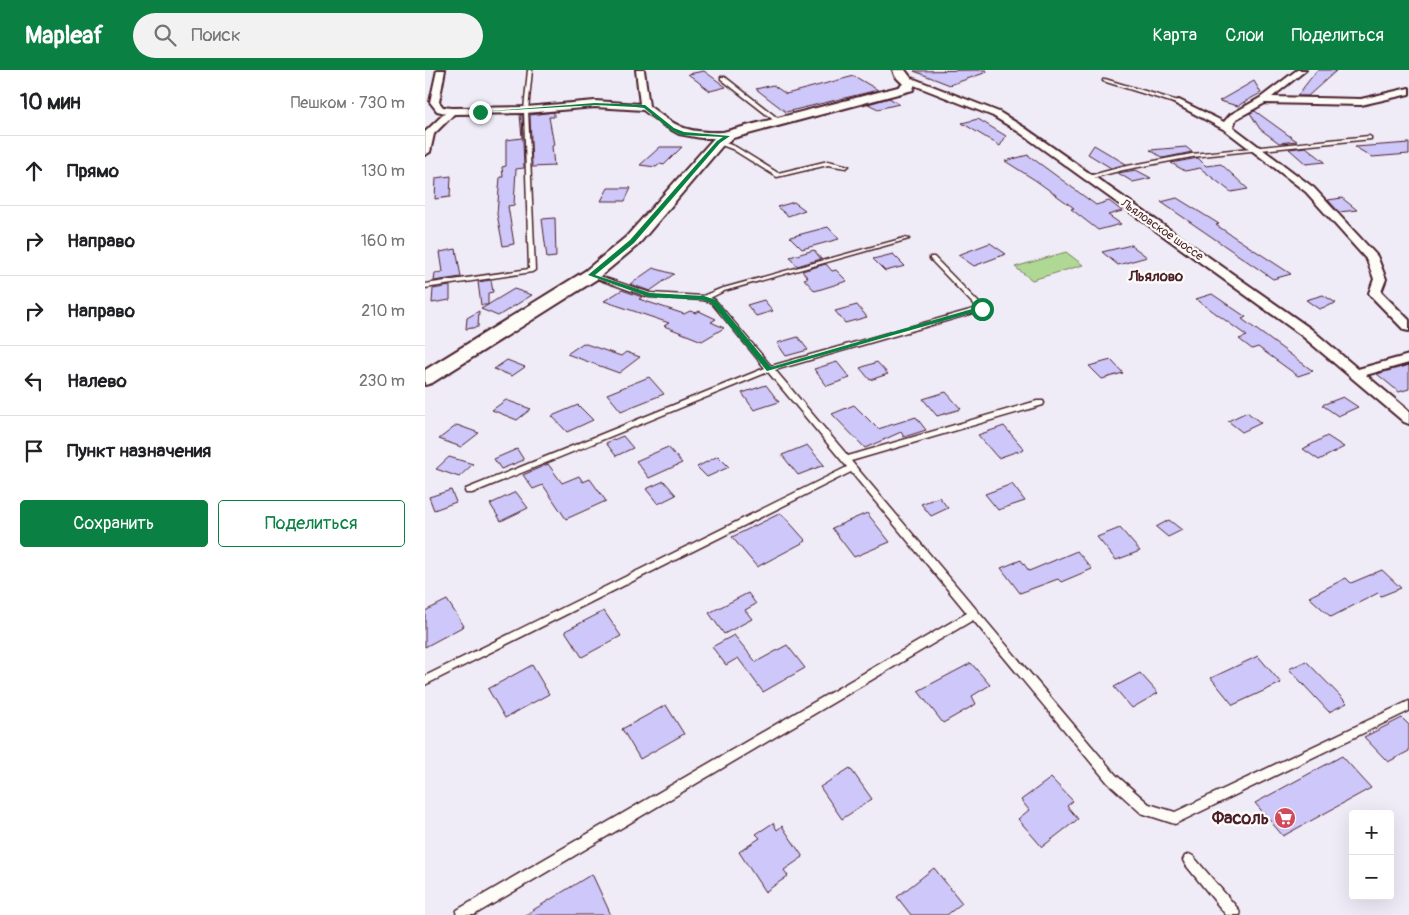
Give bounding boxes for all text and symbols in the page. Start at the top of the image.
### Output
search box [133,13,483,58]
text: Mapleaf [25,21,103,50]
icon: search [151,21,179,49]
text: Поиск [191,23,241,47]
text: Карта [1153,24,1197,47]
text: Слои [1225,24,1263,47]
text: Поделиться [1291,24,1384,47]
text: 10 мин [20,89,81,116]
text: Пешком · 730 m [291,93,405,113]
route end [469,101,492,124]
icon: ahead [20,157,48,185]
text: Прямо [67,159,119,183]
text: 130 m [361,161,405,181]
street label: Льяловское шоссе [1117,195,1206,264]
icon: right [20,227,48,255]
text: Направо [67,229,135,253]
text: 160 m [361,231,405,251]
district label: Льялово [1128,267,1183,286]
icon: right [20,297,48,325]
route start [971,298,994,321]
text: Направо [67,299,135,323]
text: 210 m [361,301,405,321]
icon: left [20,367,48,395]
text: Налево [67,369,127,393]
text: 230 m [359,371,405,391]
icon: arrive [20,437,48,465]
text: Пункт назначения [67,439,211,463]
button: Сохранить [20,500,208,547]
button: Поделиться [218,500,405,547]
supermarket icon: Фасоль [1273,806,1297,830]
place label: Фасоль [1211,807,1269,830]
map controls [1349,810,1394,900]
button: + [1349,810,1394,855]
button: − [1349,855,1394,900]

